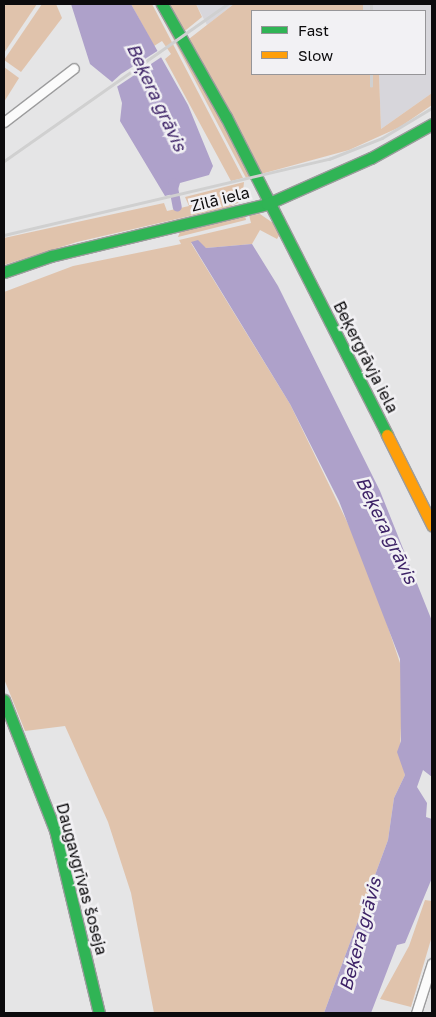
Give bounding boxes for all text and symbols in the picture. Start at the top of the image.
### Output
legend [251,10,426,75]
text: Fast [298,21,329,39]
water label: Beķera grāvis [123,40,191,154]
text: Slow [298,46,333,64]
street label: Zilā iela [189,182,251,216]
street label: Beķergrāvja iela [330,298,402,416]
water label: Beķera grāvis [352,473,422,587]
street label: Daugavgrīvas šoseja [52,801,112,957]
water label: Beķera grāvis [335,875,385,993]

